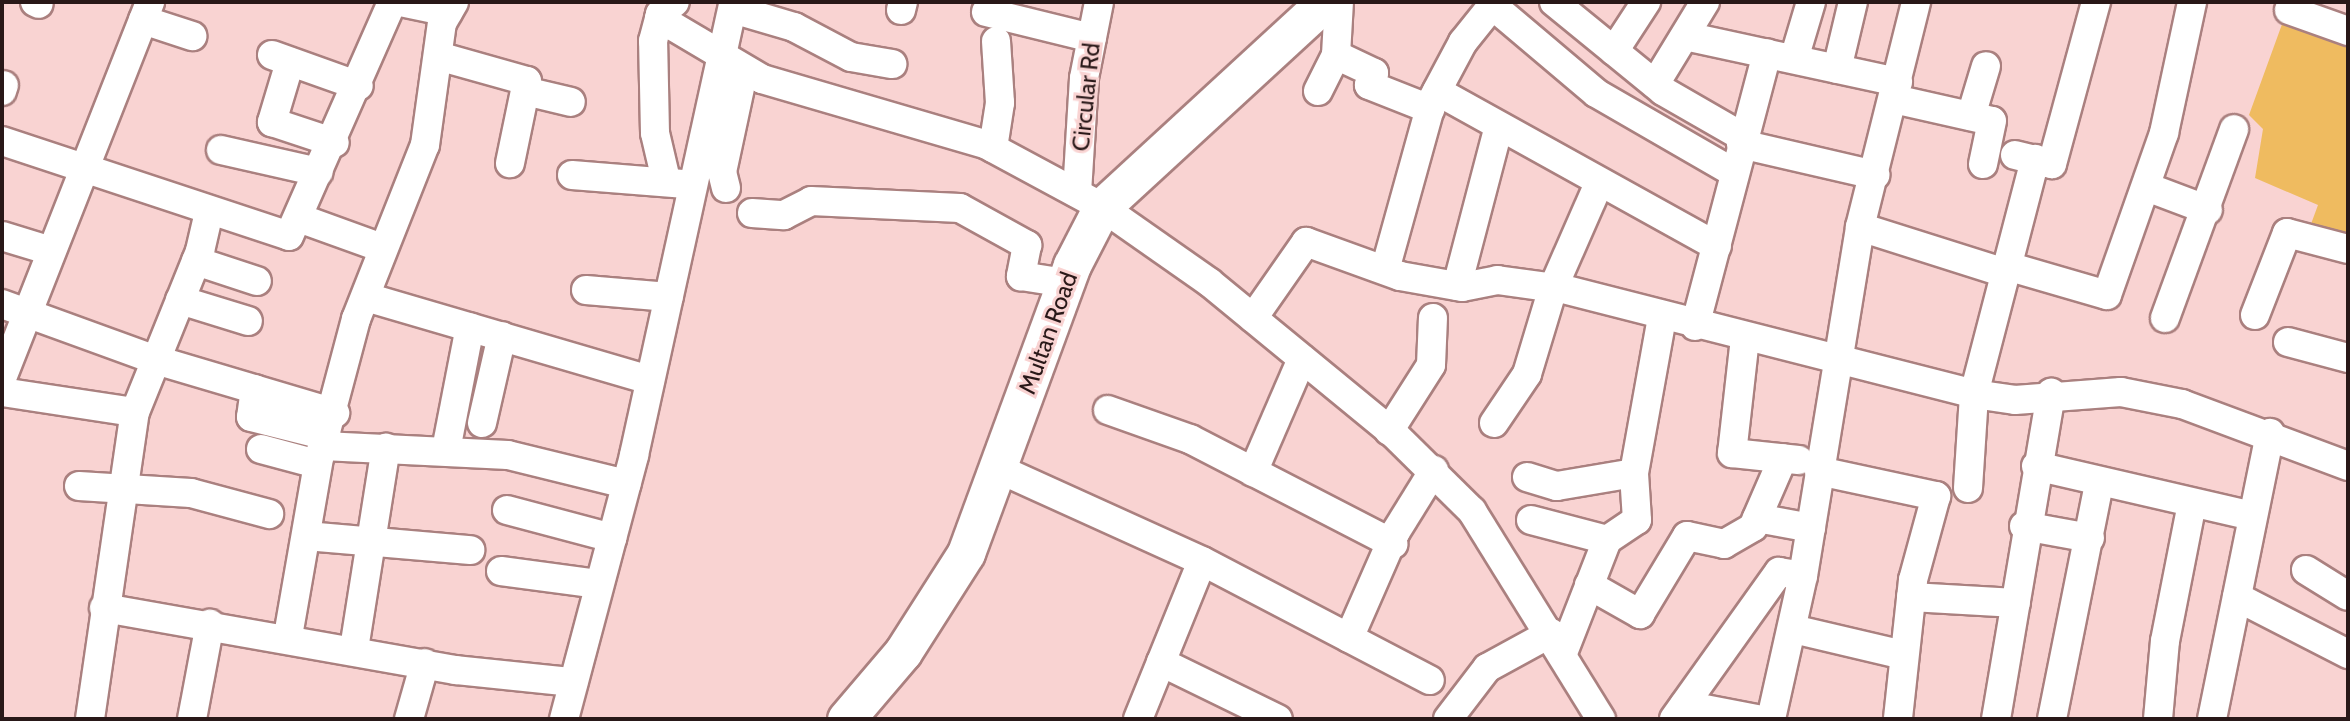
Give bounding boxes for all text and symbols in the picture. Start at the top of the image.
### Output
street label: Circular Rd [1066,41,1106,153]
street label: Multan Road [1013,268,1083,398]

